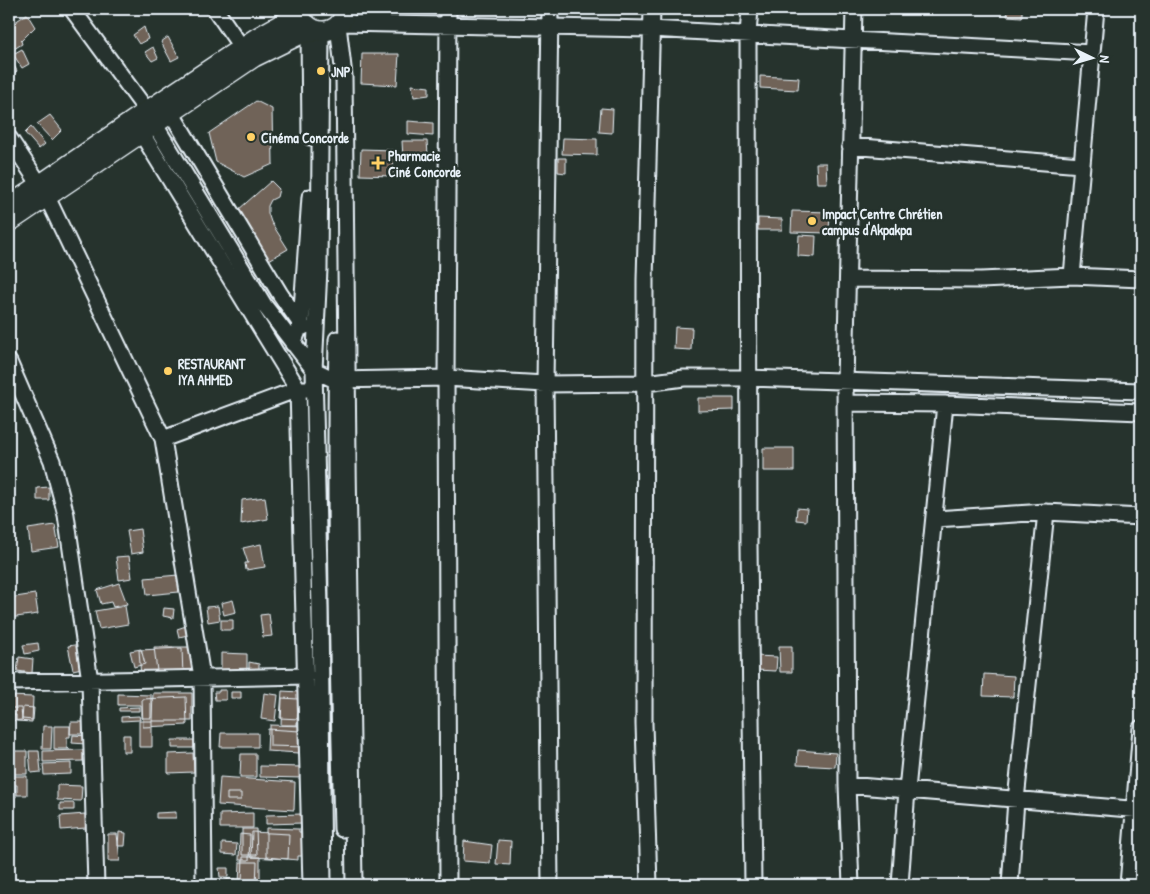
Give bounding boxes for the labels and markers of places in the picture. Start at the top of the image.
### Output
place label: JNP [331,62,351,81]
marker: JNP [315,65,327,77]
place label: Cinéma Concorde [261,128,350,147]
marker: Cinéma Concorde [245,131,257,143]
place label: Pharmacie Ciné Concorde [388,146,461,181]
marker: Pharmacie Ciné Concorde [372,157,384,169]
place label: Impact Centre Chrétien campus d'Akpakpa [822,204,943,241]
marker: Impact Centre Chrétien campus d'Akpakpa [806,215,818,227]
place label: RESTAURANT IYA AHMED [178,354,246,389]
marker: RESTAURANT IYA AHMED [162,365,174,377]

